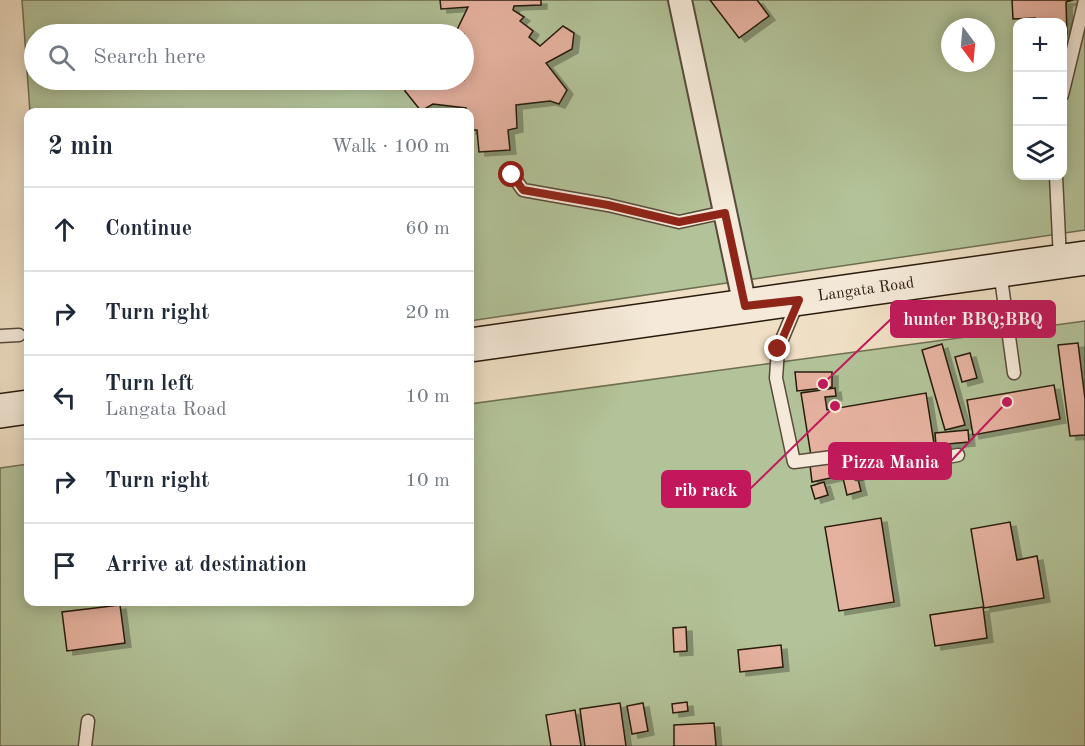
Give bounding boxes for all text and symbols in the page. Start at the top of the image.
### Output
north arrow [941,18,995,72]
map controls [1013,18,1067,180]
button: + [1013,18,1067,72]
search box [24,24,474,90]
icon: search [45,41,78,74]
text: Search here [93,46,206,68]
button: − [1013,72,1067,126]
button: layers [1013,126,1067,180]
text: 2 min [48,134,113,160]
text: Walk · 100 m [331,137,450,157]
route start [498,161,524,187]
icon: ahead [48,213,81,246]
text: Continue [105,218,192,240]
text: 60 m [405,219,450,239]
street label: Langata Road [817,275,915,305]
icon: right [48,297,81,330]
callout: hunter BBQ;BBQ [891,301,1055,337]
text: Turn right [105,302,209,324]
text: 20 m [405,303,450,323]
text: hunter BBQ;BBQ [903,311,1043,329]
route end [764,335,790,361]
text: Turn left [105,373,194,395]
icon: left [48,381,81,414]
text: 10 m [405,387,450,407]
text: Langata Road [105,400,227,420]
callout: Pizza Mania [829,443,951,479]
text: Pizza Mania [841,454,939,472]
icon: right [48,465,81,498]
text: Turn right [105,470,209,492]
text: 10 m [405,471,450,491]
callout: rib rack [662,471,750,507]
text: rib rack [674,482,738,500]
icon: arrive [48,549,81,582]
text: Arrive at destination [105,554,307,576]

